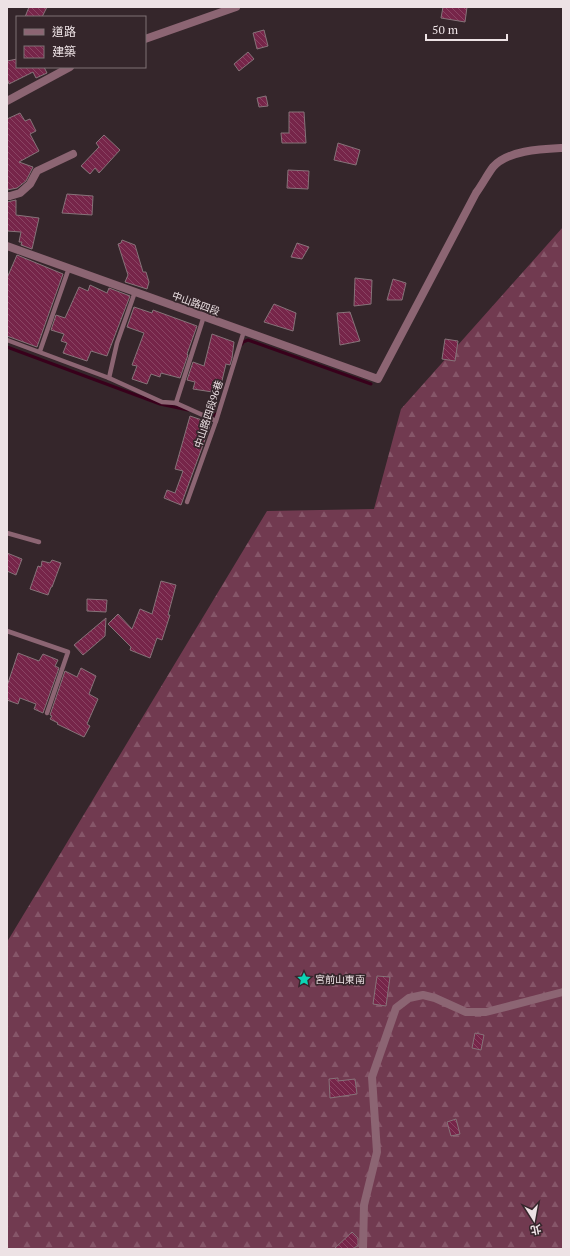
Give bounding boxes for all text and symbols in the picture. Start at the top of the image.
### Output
legend [16,16,146,68]
scale bar [426,16,507,42]
text: 50 m [432,22,459,37]
text: 道路 [52,24,76,39]
text: 建築 [52,44,76,59]
street label: 中山路四段 [170,289,222,318]
street label: 中山路四段96巷 [191,379,226,450]
place icon: 宮前山東南 [296,971,312,987]
place label: 宮前山東南 [315,973,365,986]
north arrow [514,1200,554,1240]
text: 北 [529,1222,543,1238]

